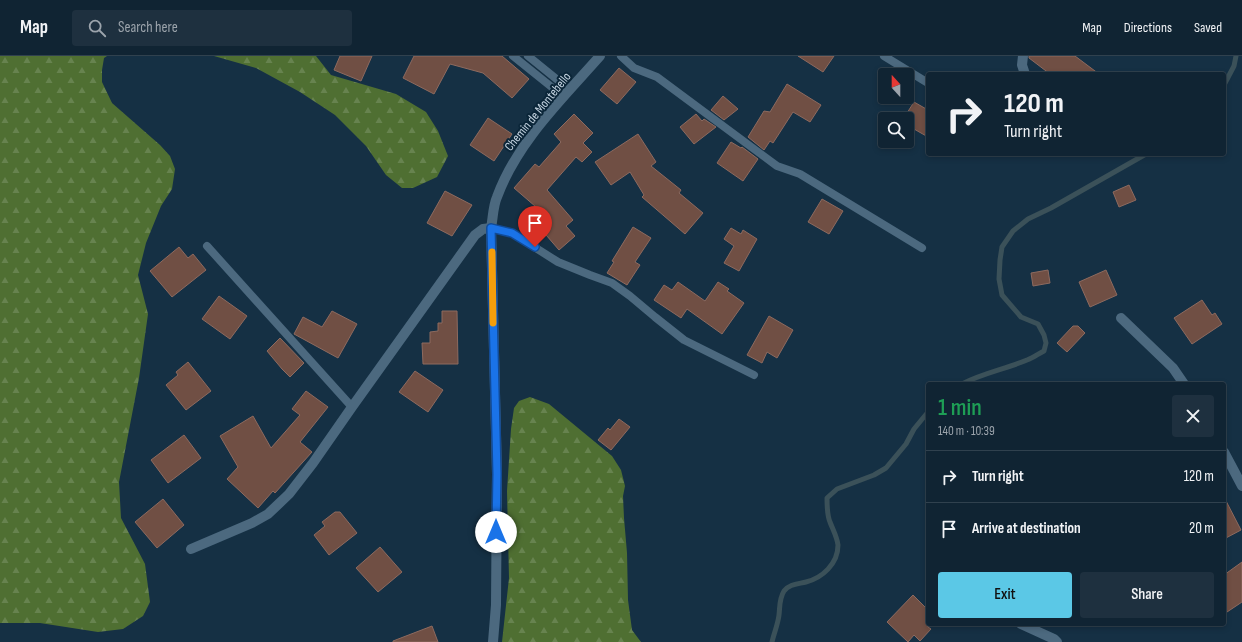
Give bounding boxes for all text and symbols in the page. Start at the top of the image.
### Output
search box [72,10,352,46]
text: Map [20,16,48,39]
icon: search [86,17,108,39]
text: Search here [118,18,178,37]
text: Map [1082,19,1102,36]
text: Directions [1124,19,1172,36]
text: Saved [1194,19,1222,36]
north arrow [878,68,914,104]
map controls [878,68,914,148]
street label: Chemin de Montebello [501,69,574,154]
text: 120 m [1004,87,1064,120]
icon: right [938,88,990,140]
button: search [878,112,914,148]
text: Turn right [1004,121,1062,142]
pin [518,206,552,247]
icon: arrive [524,212,546,234]
text: 1 min [938,393,982,422]
button: close [1172,395,1214,437]
text: 140 m · 10:39 [938,423,995,439]
icon: right [938,466,960,488]
text: Turn right [972,467,1024,486]
text: 120 m [1184,467,1214,486]
position arrow [475,511,517,553]
icon: arrive [938,518,960,540]
text: Arrive at destination [972,519,1081,538]
text: 20 m [1189,519,1214,538]
button: Exit [938,572,1072,618]
button: Share [1080,572,1214,618]

